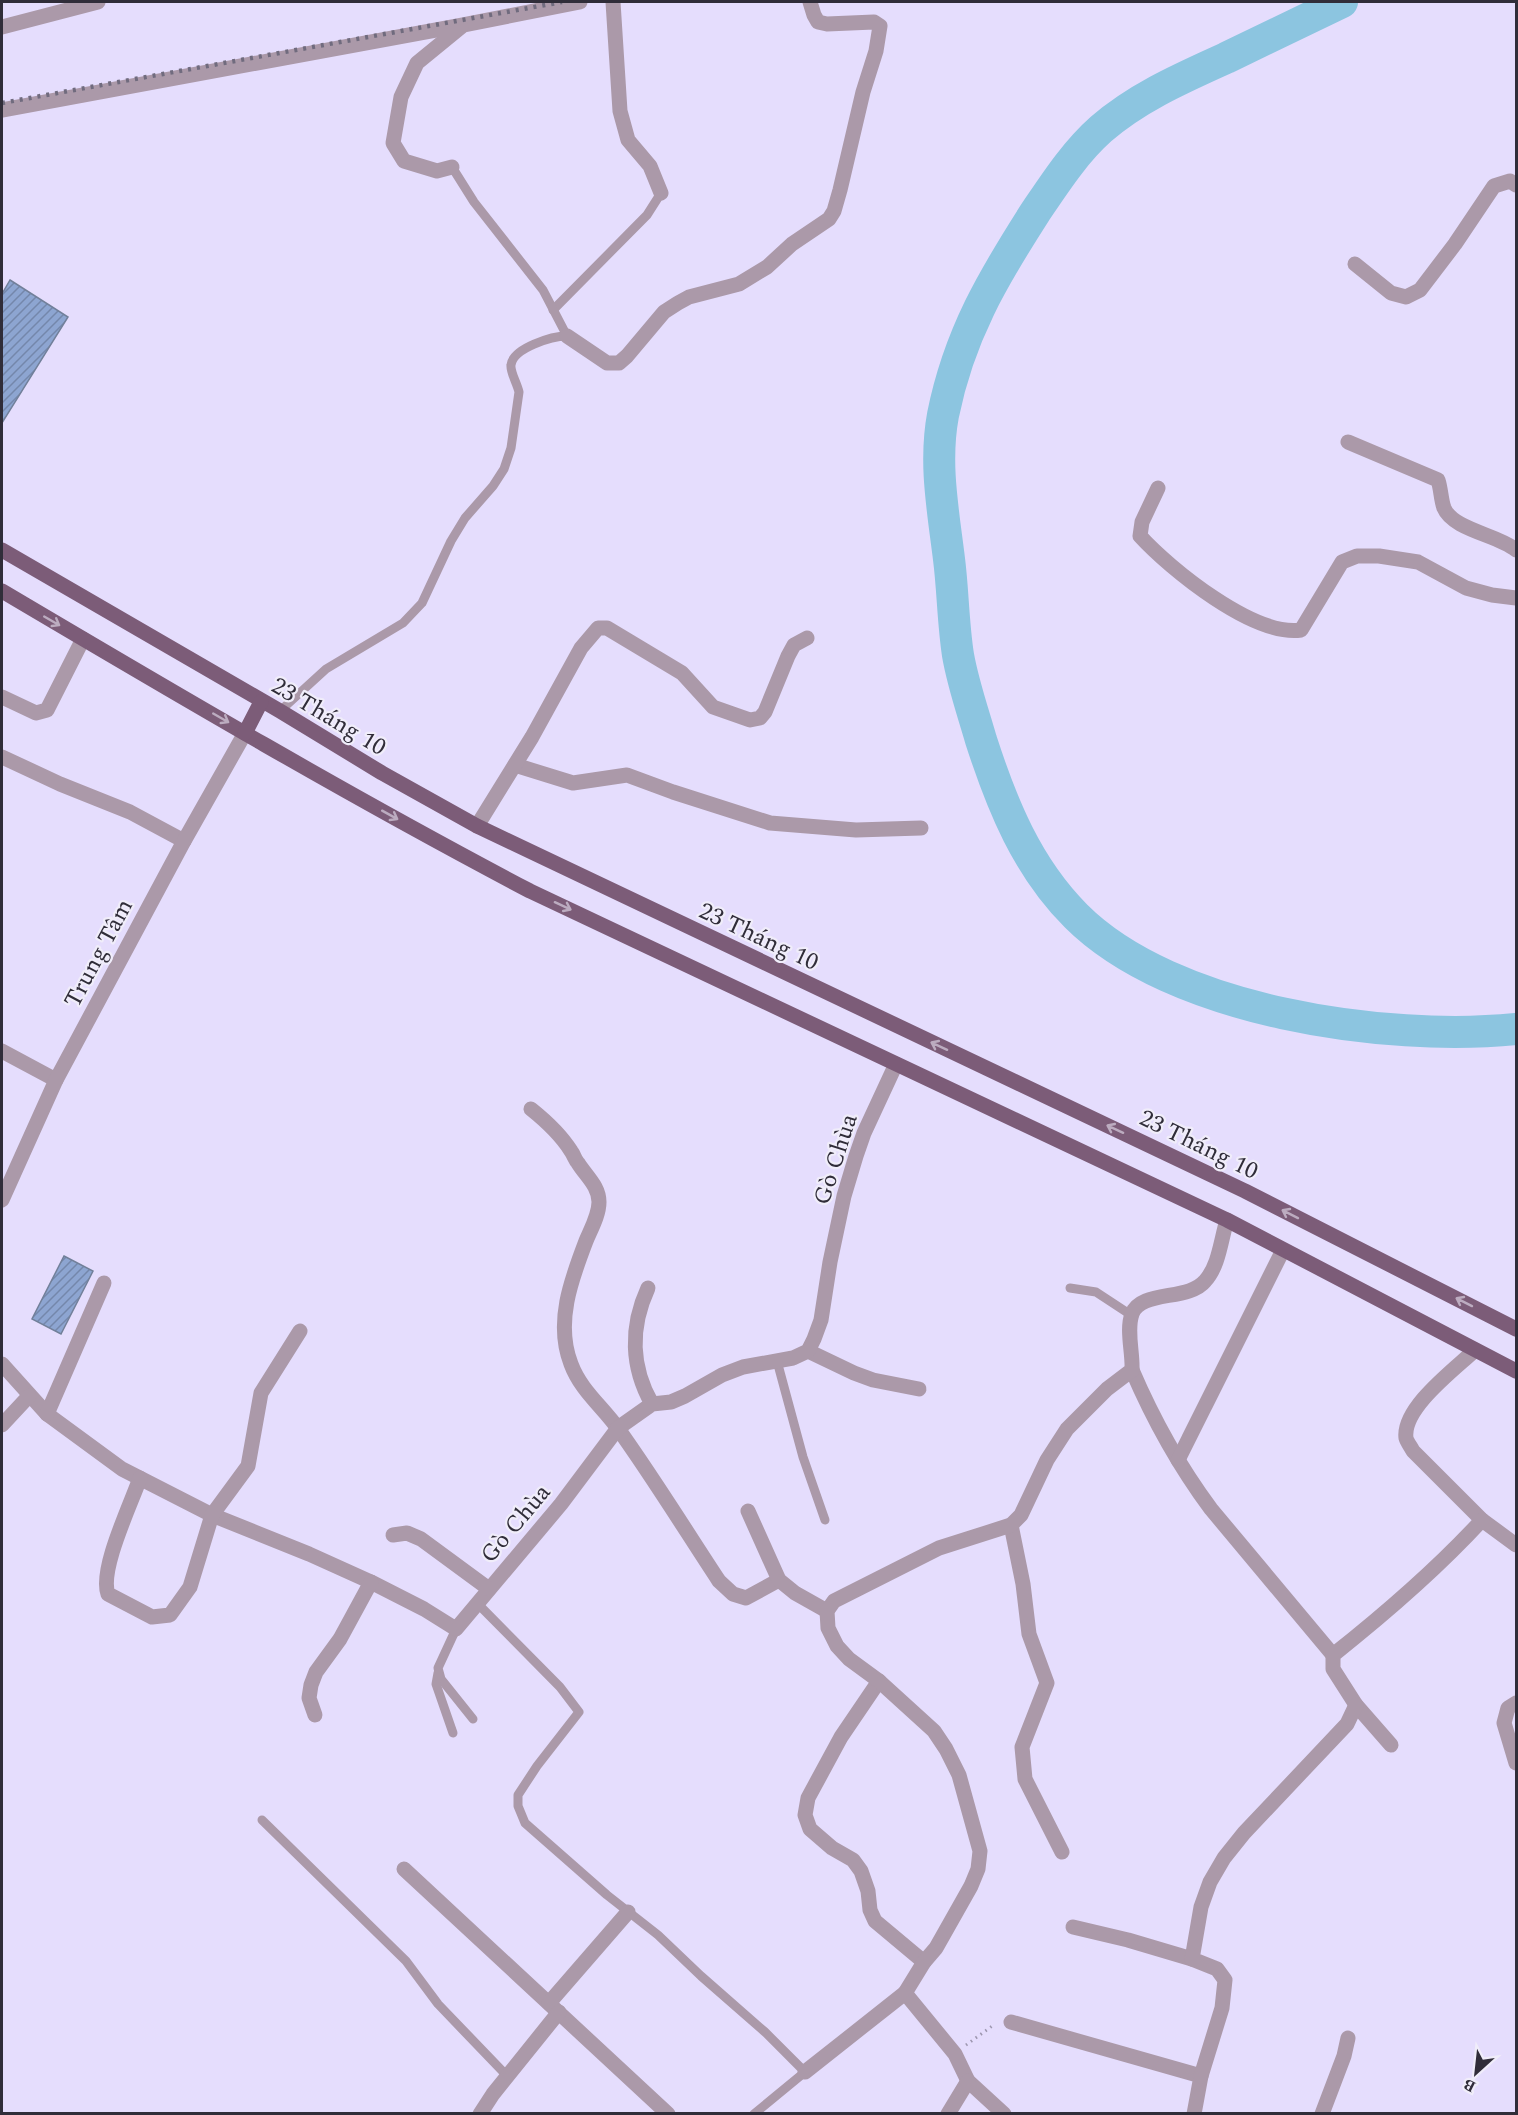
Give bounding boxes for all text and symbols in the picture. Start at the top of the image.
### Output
one-way arrow [43,615,60,627]
street label: 23 Tháng 10 [264,668,393,765]
one-way arrow [212,713,229,725]
one-way arrow [381,809,398,821]
street label: Trung Tâm [55,892,143,1014]
street label: 23 Tháng 10 [693,893,825,980]
one-way arrow [553,900,571,912]
one-way arrow [930,1039,948,1051]
street label: 23 Tháng 10 [1133,1101,1264,1189]
street label: Gò Chùa [804,1109,868,1210]
one-way arrow [1106,1123,1124,1135]
one-way arrow [1282,1208,1300,1220]
one-way arrow [1456,1296,1474,1308]
street label: Gò Chùa [472,1476,560,1571]
north arrow [1446,2043,1506,2103]
text: B [1459,2072,1480,2099]

